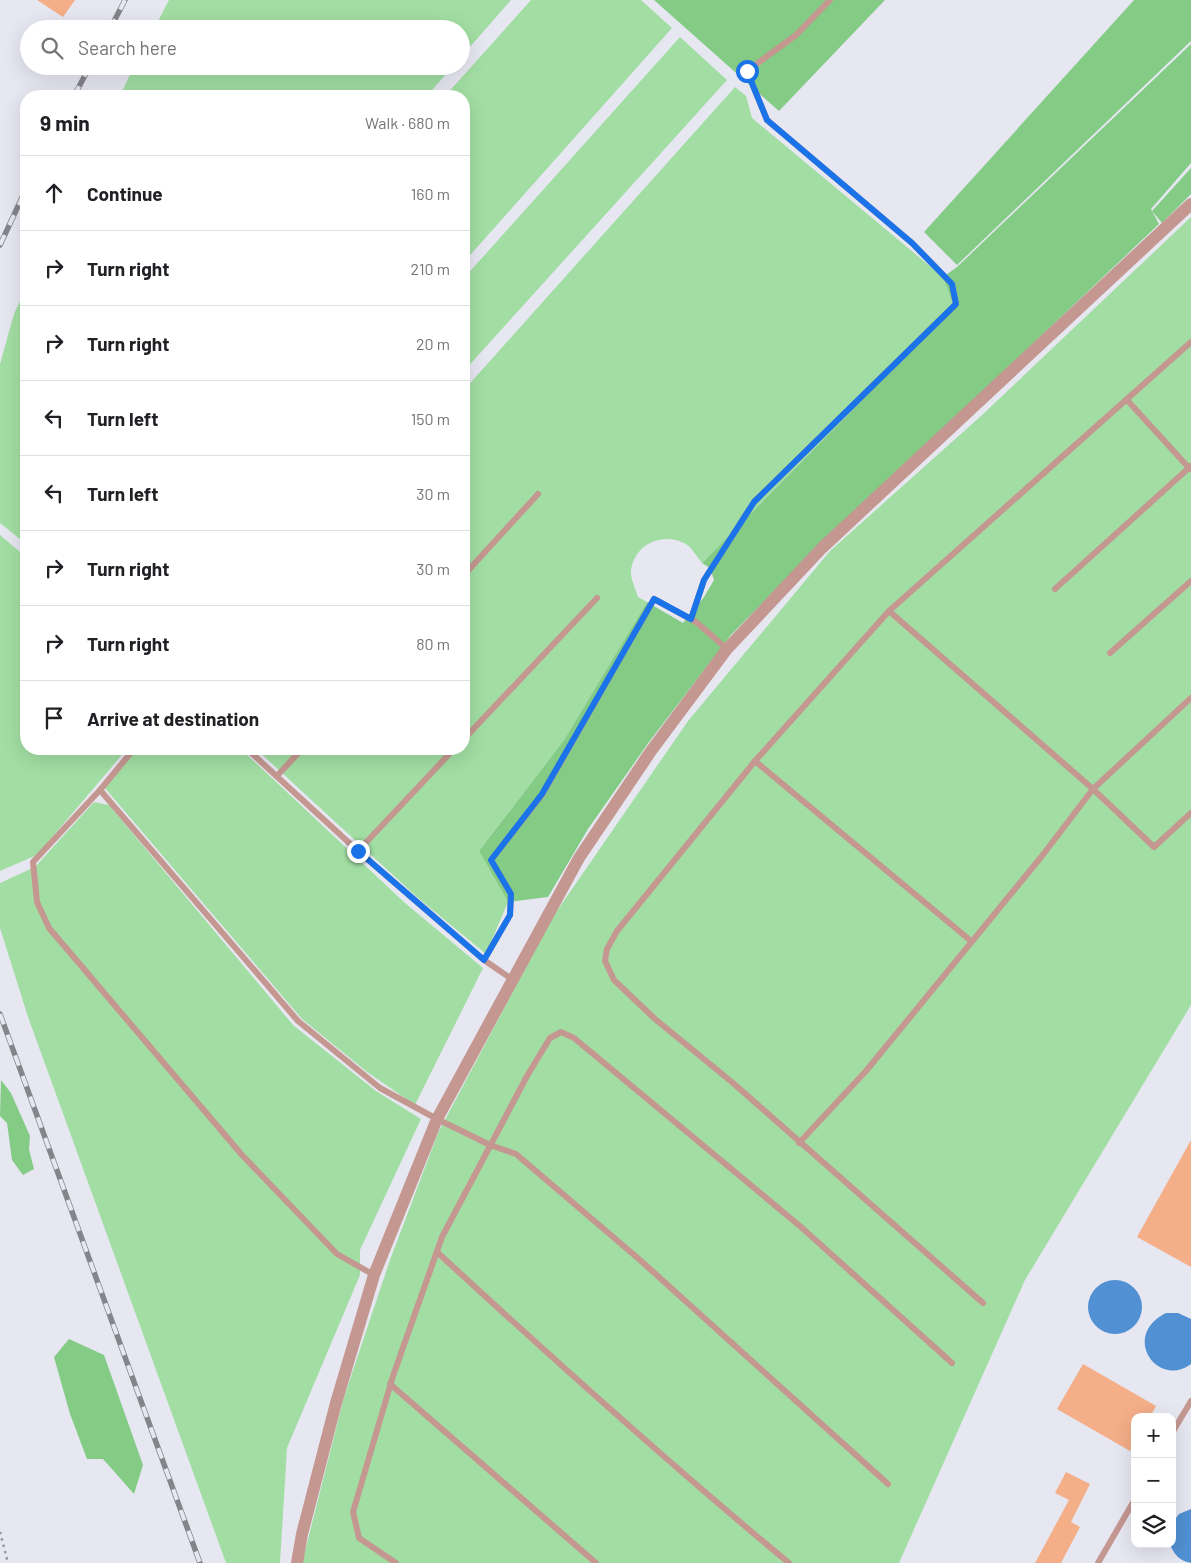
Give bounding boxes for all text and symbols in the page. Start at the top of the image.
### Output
search box [20,20,470,75]
icon: search [38,34,66,62]
text: Search here [78,36,177,59]
route start [736,60,759,83]
text: 9 min [40,110,90,135]
text: Walk · 680 m [365,113,450,132]
icon: ahead [40,179,68,207]
text: Continue [87,182,163,205]
text: 160 m [411,184,450,203]
icon: right [40,254,68,282]
text: Turn right [87,257,169,280]
text: 210 m [411,259,450,278]
icon: right [40,329,68,357]
text: Turn right [87,332,169,355]
text: 20 m [416,334,450,353]
icon: left [40,404,68,432]
text: Turn left [87,407,158,430]
text: 150 m [411,409,450,428]
icon: left [40,479,68,507]
text: Turn left [87,482,158,505]
text: 30 m [416,484,450,503]
icon: right [40,554,68,582]
text: Turn right [87,557,169,580]
text: 30 m [416,559,450,578]
icon: right [40,629,68,657]
text: Turn right [87,632,169,655]
text: 80 m [416,634,450,653]
icon: arrive [40,704,68,732]
text: Arrive at destination [87,707,259,730]
route end [347,840,370,863]
map controls [1131,1413,1176,1548]
button: + [1131,1413,1176,1458]
button: − [1131,1458,1176,1503]
button: layers [1131,1503,1176,1548]

